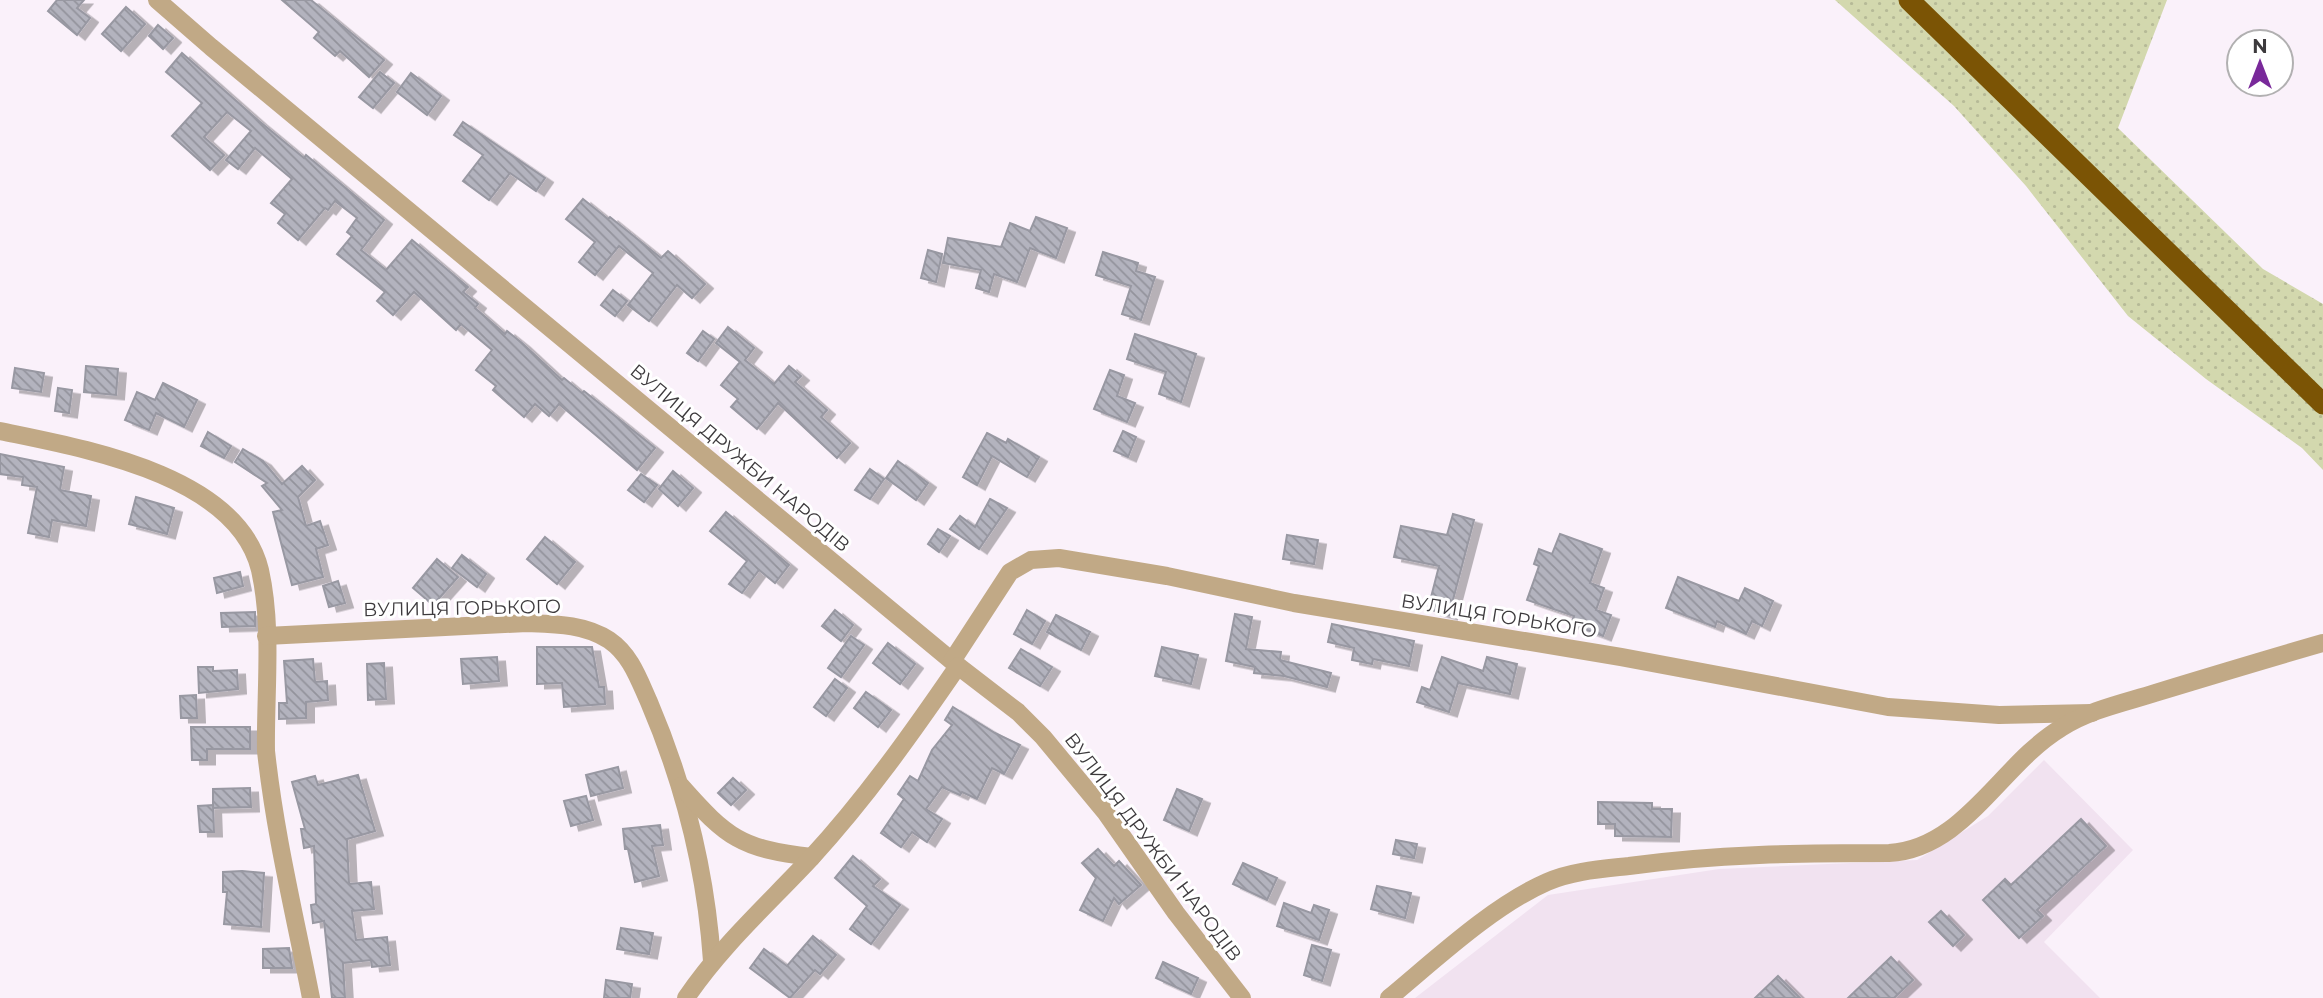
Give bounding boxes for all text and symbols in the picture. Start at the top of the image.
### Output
north arrow [2225,28,2295,98]
text: N [2252,35,2268,58]
street label: ВУЛИЦЯ ДРУЖБИ НАРОДІВ [626,359,854,557]
street label: ВУЛИЦЯ ГОРЬКОГО [1399,589,1599,643]
street label: ВУЛИЦЯ ГОРЬКОГО [363,595,561,621]
street label: ВУЛИЦЯ ДРУЖБИ НАРОДІВ [1060,728,1246,966]

